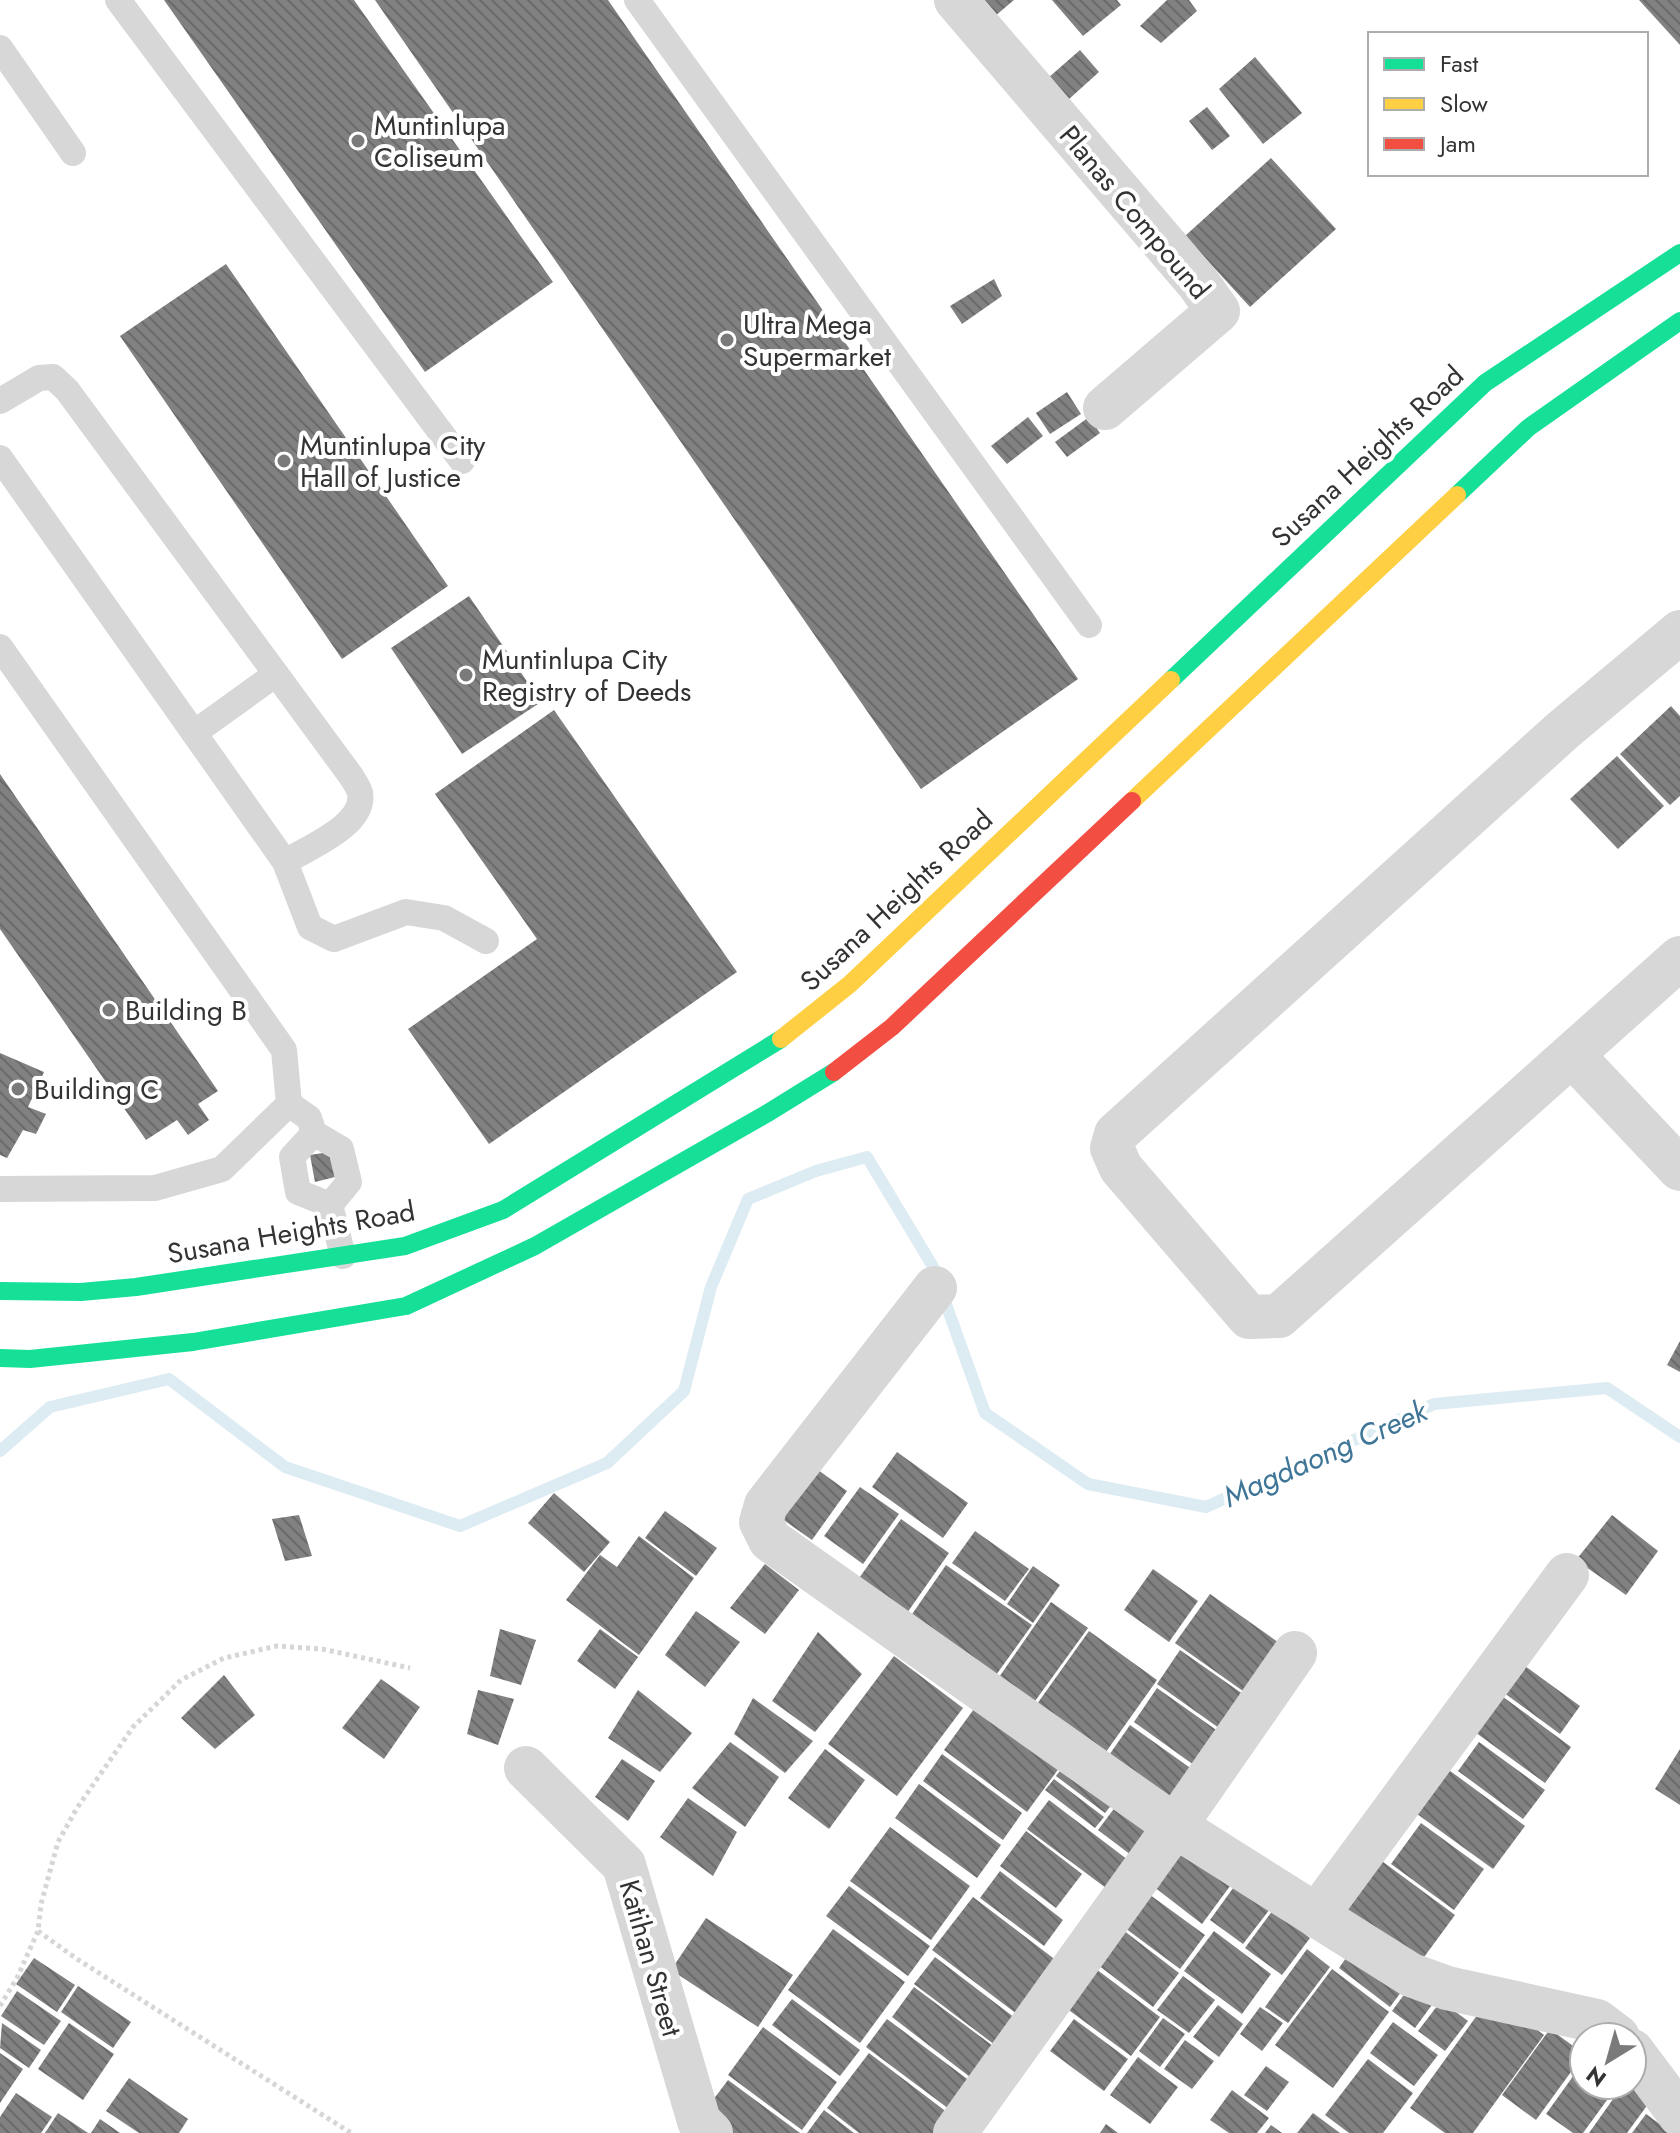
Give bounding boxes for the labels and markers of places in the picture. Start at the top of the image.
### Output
place label: Muntinlupa Coliseum [374,105,505,178]
marker: Muntinlupa Coliseum [349,132,367,150]
place label: Ultra Mega Supermarket [743,304,891,377]
marker: Ultra Mega Supermarket [718,331,736,349]
place label: Muntinlupa City Hall of Justice [300,425,486,498]
marker: Muntinlupa City Hall of Justice [275,452,293,470]
place label: Muntinlupa City Registry of Deeds [482,639,691,712]
marker: Muntinlupa City Registry of Deeds [457,666,475,684]
place label: Building B [125,990,247,1031]
marker: Building B [100,1001,118,1019]
place label: Building C [34,1069,160,1110]
marker: Building C [9,1080,27,1098]

